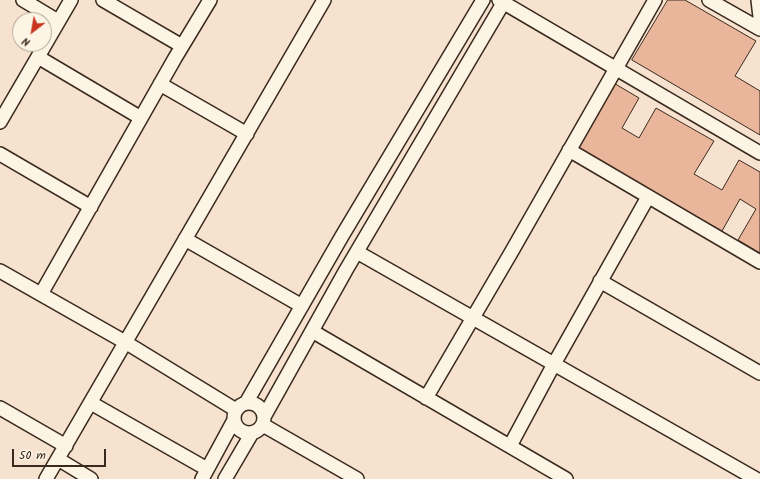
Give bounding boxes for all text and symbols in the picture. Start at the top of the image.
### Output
north arrow [12,12,52,52]
text: N [19,32,34,51]
scale bar [14,441,108,467]
text: 50 m [19,446,46,465]

